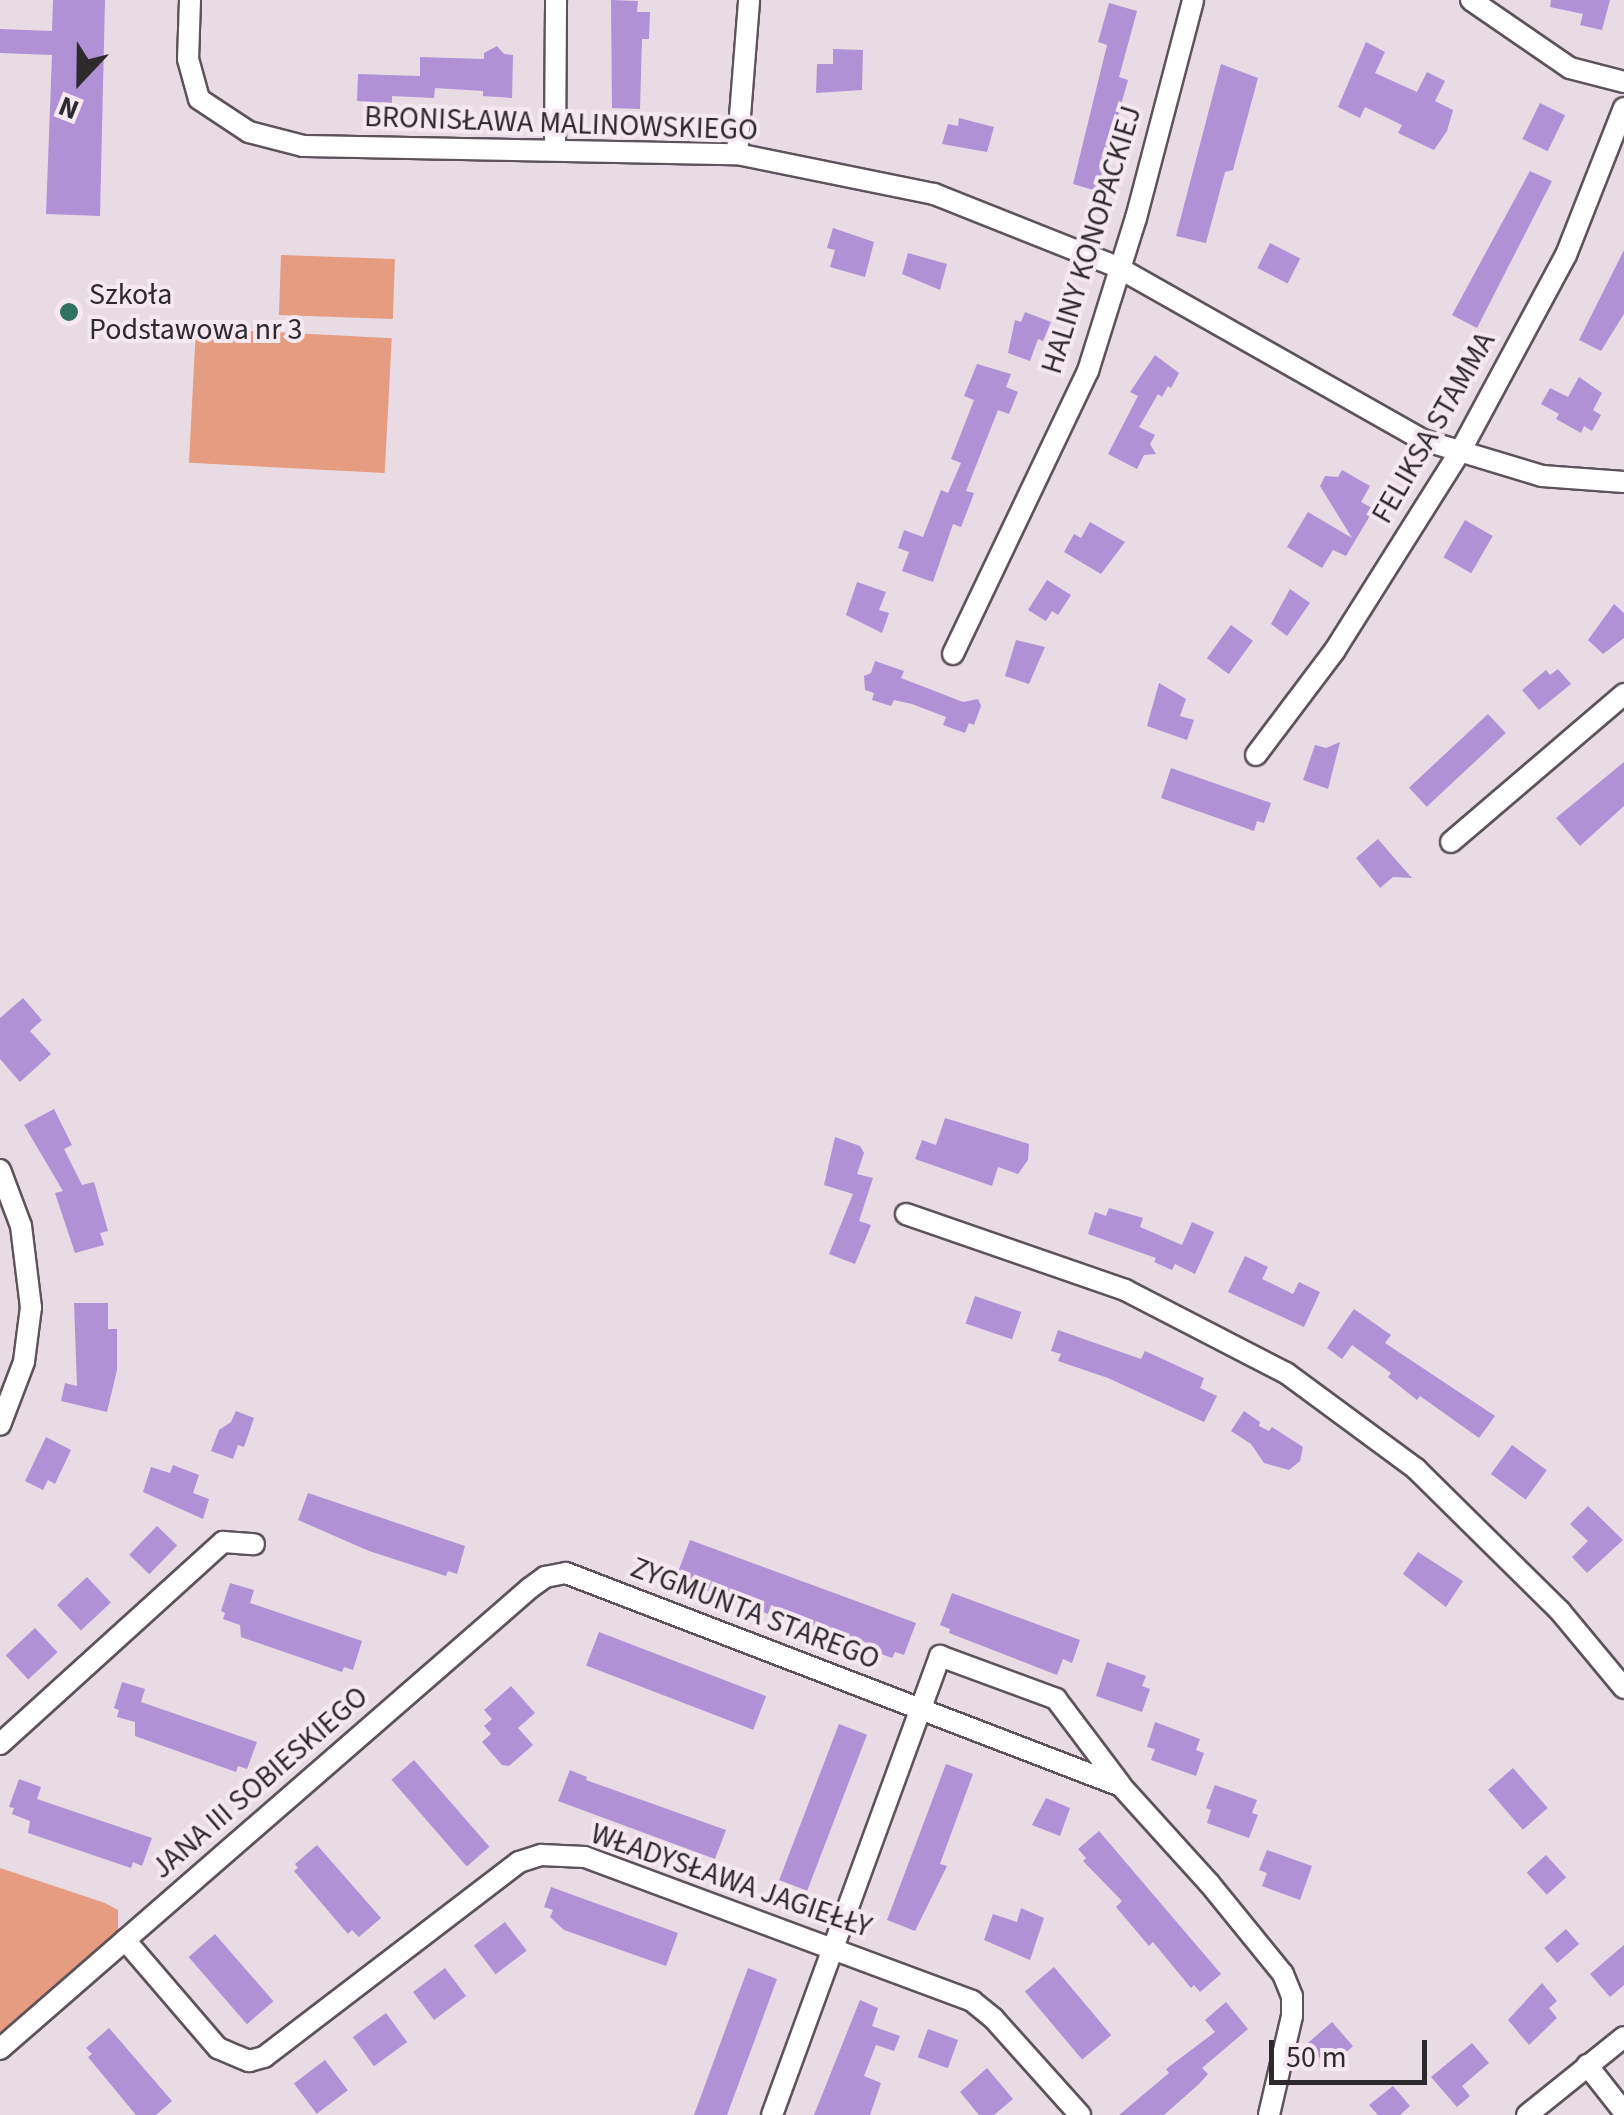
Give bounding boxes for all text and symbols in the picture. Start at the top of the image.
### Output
north arrow [30,30,130,130]
text: N [53,86,85,130]
street label: BRONISŁAWA MALINOWSKIEGO [364,99,758,149]
street label: HALINY KONOPACKIEJ [1034,102,1150,378]
place label: Szkoła Podstawowa nr 3 [89,277,302,348]
marker: Szkoła Podstawowa nr 3 [58,301,80,323]
street label: FELIKSA STAMMA [1365,326,1503,530]
street label: ZYGMUNTA STAREGO [625,1550,885,1678]
street label: JANA III SOBIESKIEGO [144,1679,376,1887]
street label: WŁADYSŁAWA JAGIEŁŁY [586,1816,876,1946]
scale bar [1274,2020,1432,2082]
text: 50 m [1286,2036,1347,2079]

